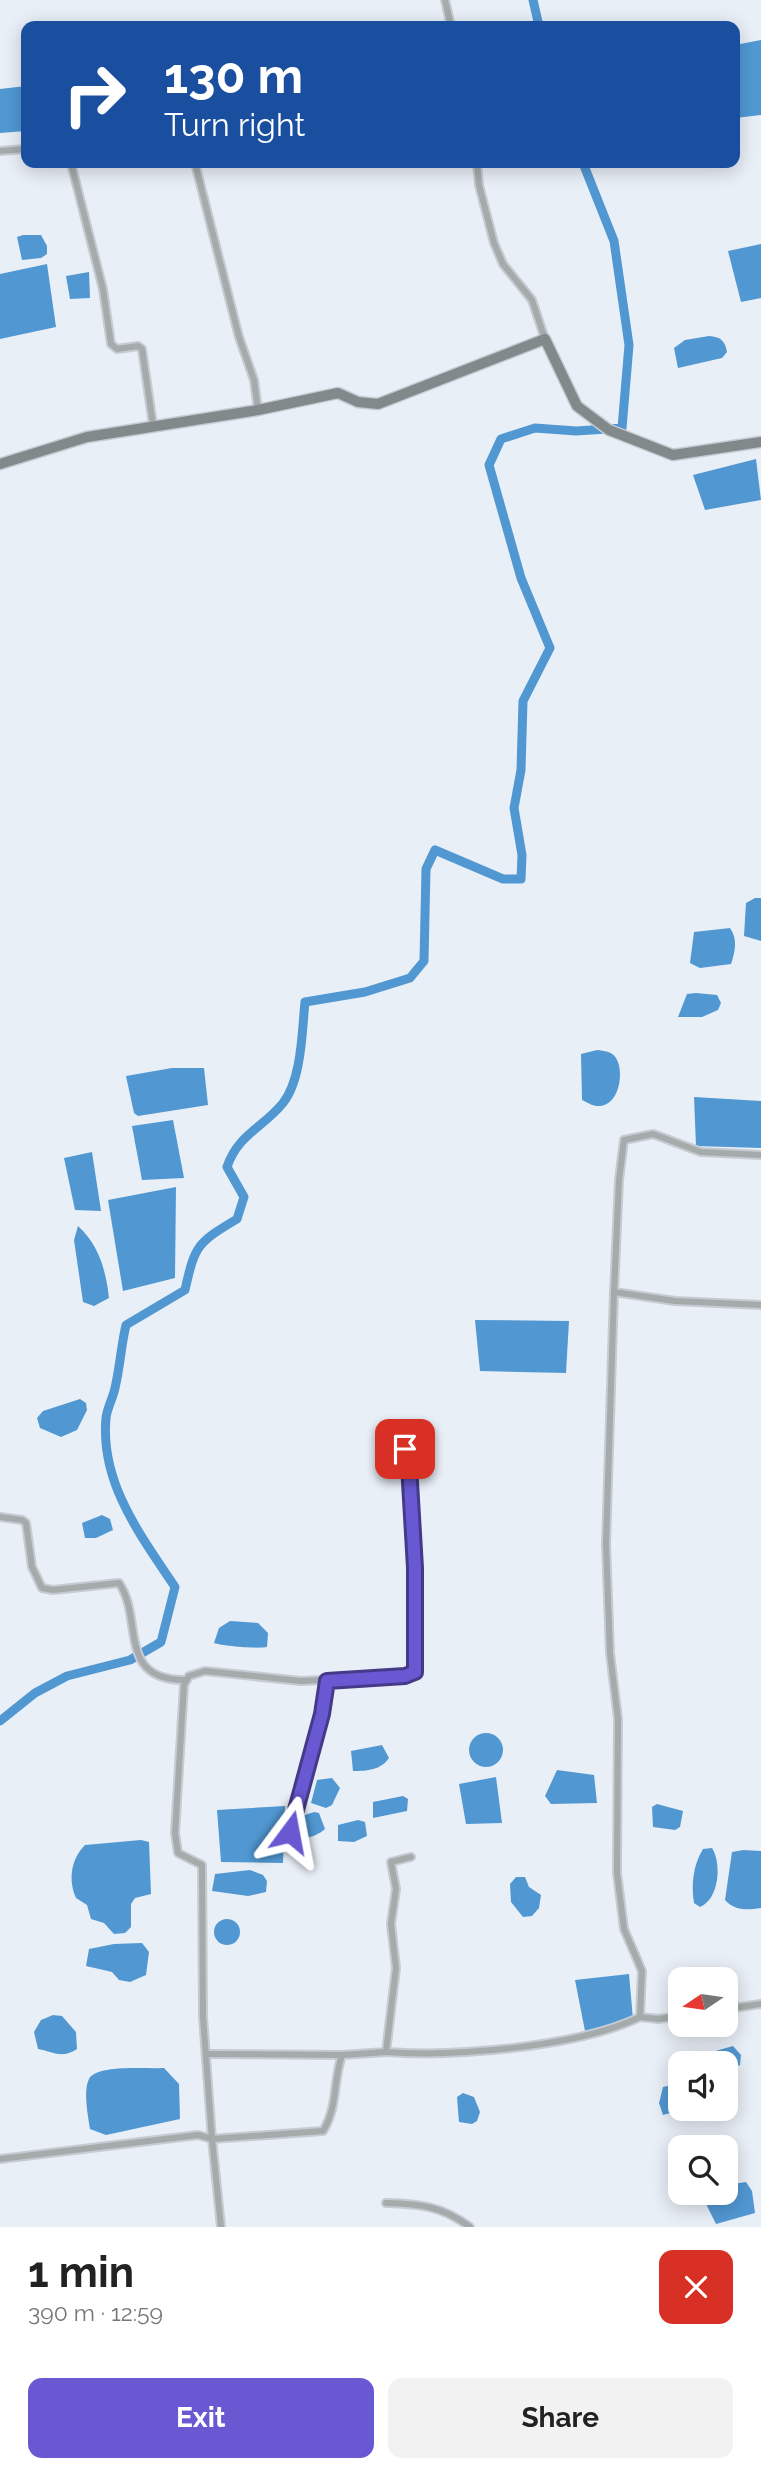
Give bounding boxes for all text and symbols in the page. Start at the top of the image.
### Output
text: 130 m [164,47,303,104]
icon: right [49,49,140,140]
text: Turn right [164,106,305,143]
pin [375,1419,435,1479]
icon: arrive [386,1430,424,1468]
position arrow [253,1795,327,1869]
north arrow [668,1967,738,2037]
map controls [668,1967,738,2205]
button: sound [668,2051,738,2121]
button: search [668,2135,738,2205]
text: 1 min [28,2248,134,2297]
button: close [659,2250,733,2324]
text: 390 m · 12:59 [28,2299,163,2326]
button: Exit [28,2378,374,2458]
button: Share [388,2378,733,2458]

